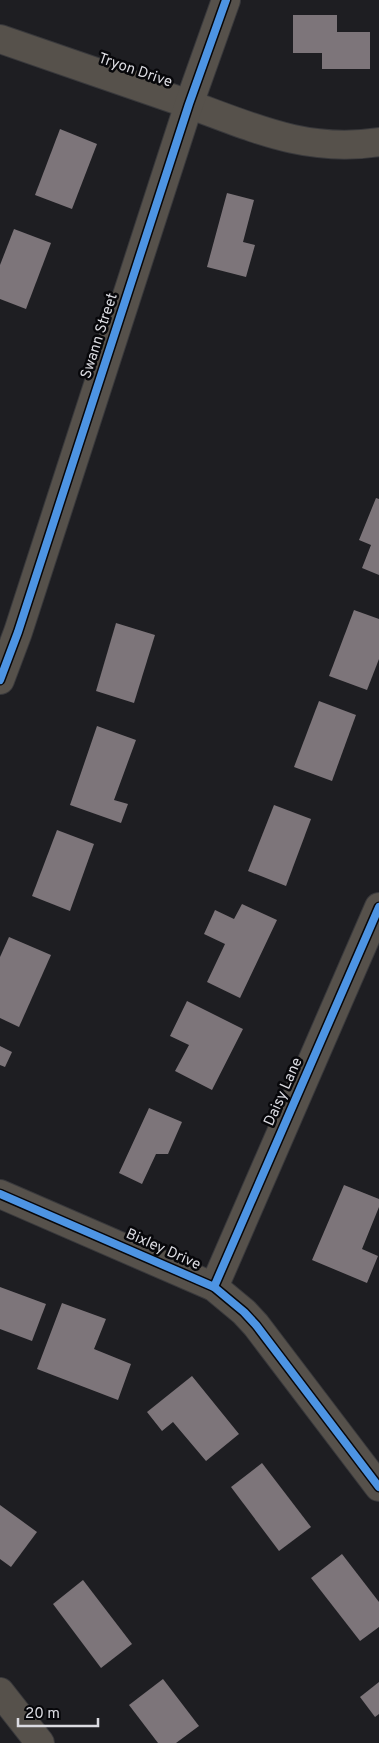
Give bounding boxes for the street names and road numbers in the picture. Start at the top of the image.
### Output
street label: Tryon Drive [95,49,175,93]
street label: Swann Street [77,291,123,381]
street label: Daisy Lane [260,1055,308,1129]
street label: Bixley Drive [123,1225,203,1275]

